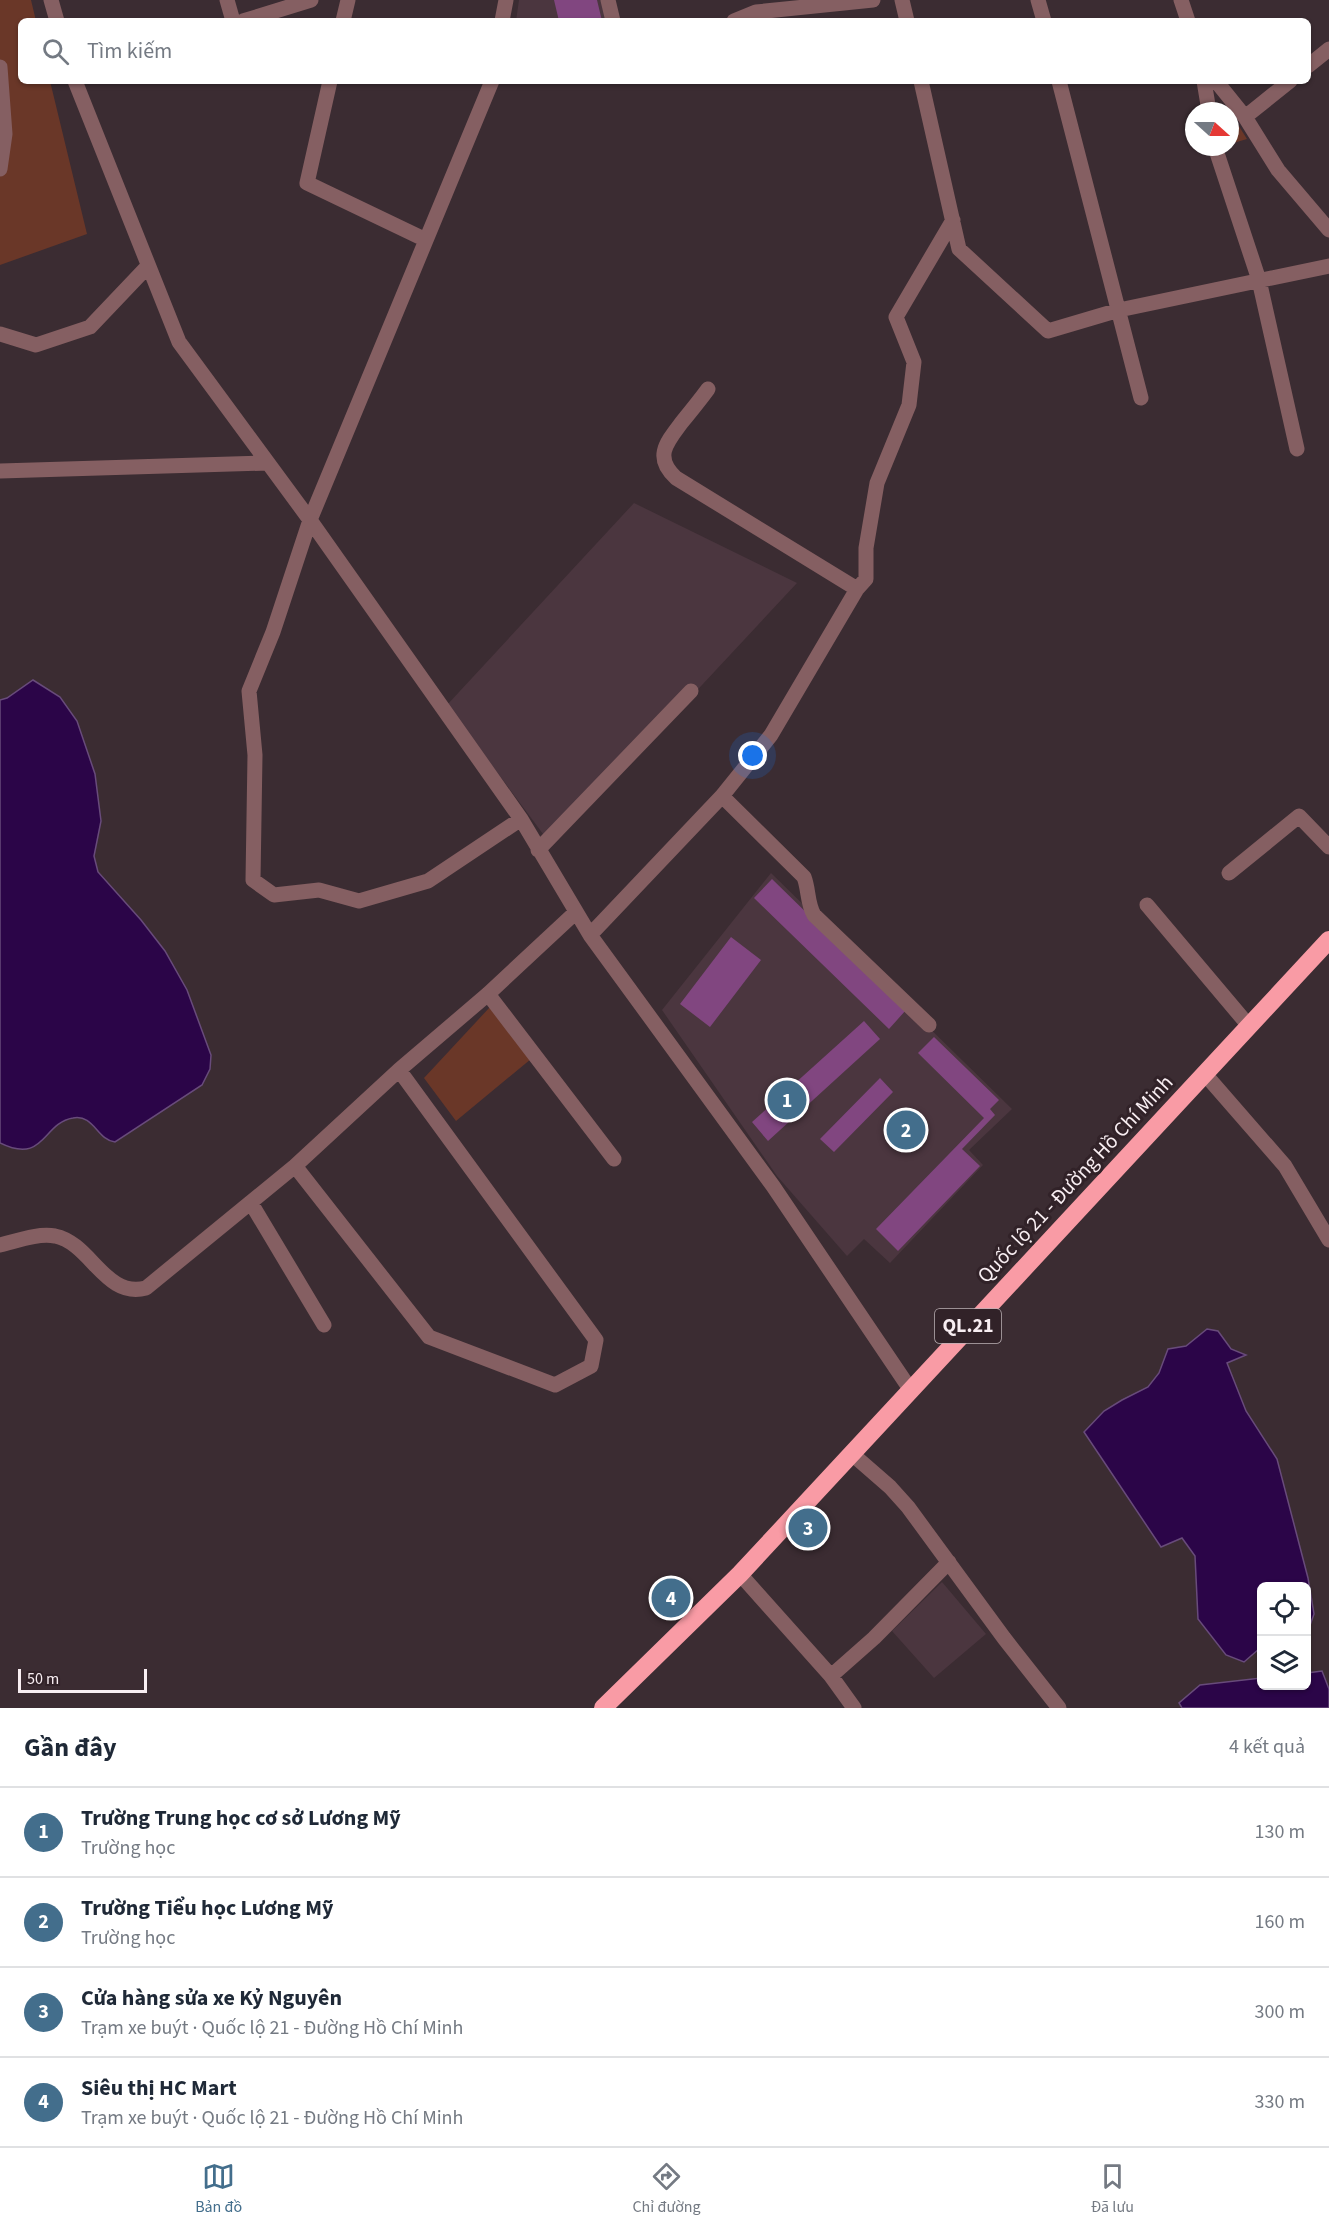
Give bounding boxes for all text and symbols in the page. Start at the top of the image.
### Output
search box [18,18,1311,84]
icon: search [39,35,72,68]
text: Tìm kiếm [87,35,172,67]
north arrow [1185,102,1239,156]
your location [738,741,767,770]
street label: Quốc lộ 21 - Đường Hồ Chí Minh [970,1068,1180,1290]
pin: 1 [768,1078,806,1122]
pin: 2 [886,1108,926,1152]
road number: QL.21 [935,1309,1001,1343]
pin: 3 [788,1506,828,1550]
pin: 4 [652,1576,690,1620]
map controls [1257,1582,1311,1690]
button: locate [1257,1582,1311,1636]
button: layers [1257,1636,1311,1690]
scale bar [18,1666,147,1694]
text: 50 m [27,1668,59,1690]
text: Gần đây [24,1729,117,1766]
text: 4 kết quả [1229,1733,1305,1761]
text: Trường Trung học cơ sở Lương Mỹ [81,1802,401,1834]
text: 1 [38,1818,49,1846]
text: 130 m [1255,1818,1305,1846]
text: Trường học [81,1834,175,1862]
text: Trường Tiểu học Lương Mỹ [81,1892,333,1924]
text: 2 [38,1908,49,1936]
text: 160 m [1255,1908,1305,1936]
text: Trường học [81,1924,175,1952]
text: Cửa hàng sửa xe Kỷ Nguyên [81,1982,342,2014]
text: 3 [38,1998,49,2026]
text: 300 m [1255,1998,1305,2026]
text: Trạm xe buýt · Quốc lộ 21 - Đường Hồ Chí Minh [81,2014,463,2042]
text: Siêu thị HC Mart [81,2072,237,2104]
text: 4 [38,2088,49,2116]
text: 330 m [1255,2088,1305,2116]
text: Trạm xe buýt · Quốc lộ 21 - Đường Hồ Chí Minh [81,2104,463,2132]
tab: Bản đồ [195,2160,242,2218]
tab: Chỉ đường [632,2160,701,2218]
tab: Đã lưu [1091,2160,1134,2218]

